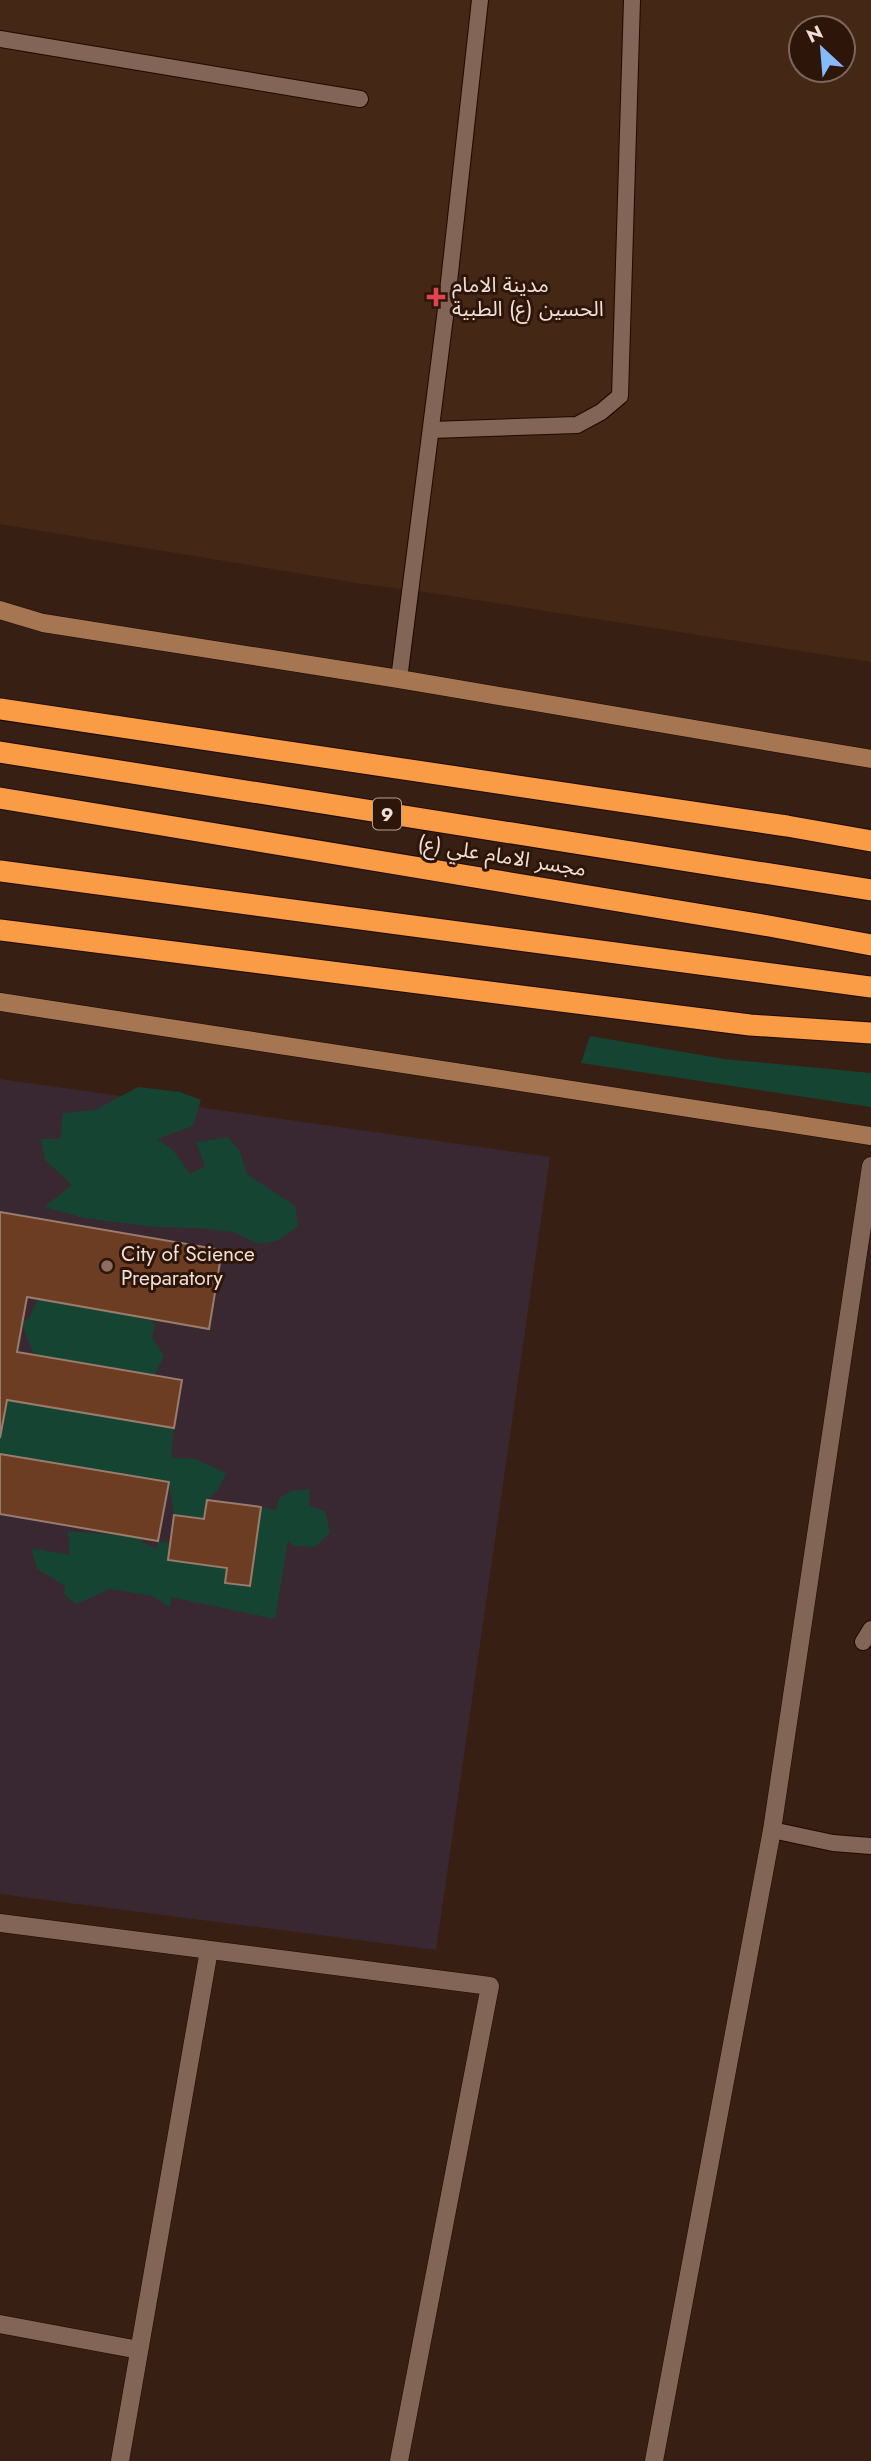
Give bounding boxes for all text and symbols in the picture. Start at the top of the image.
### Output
north arrow [787,14,857,84]
text: N [802,19,827,50]
place label: مدينة الامام الحسين (ع) الطبية [452,270,604,324]
marker: مدينة الامام الحسين (ع) الطبية [426,287,446,307]
road number: 9 [373,799,401,830]
street label: مجسر الامام علي (ع) [416,828,588,885]
place label: City of Science Preparatory [121,1239,255,1293]
marker: City of Science Preparatory [99,1258,115,1274]

